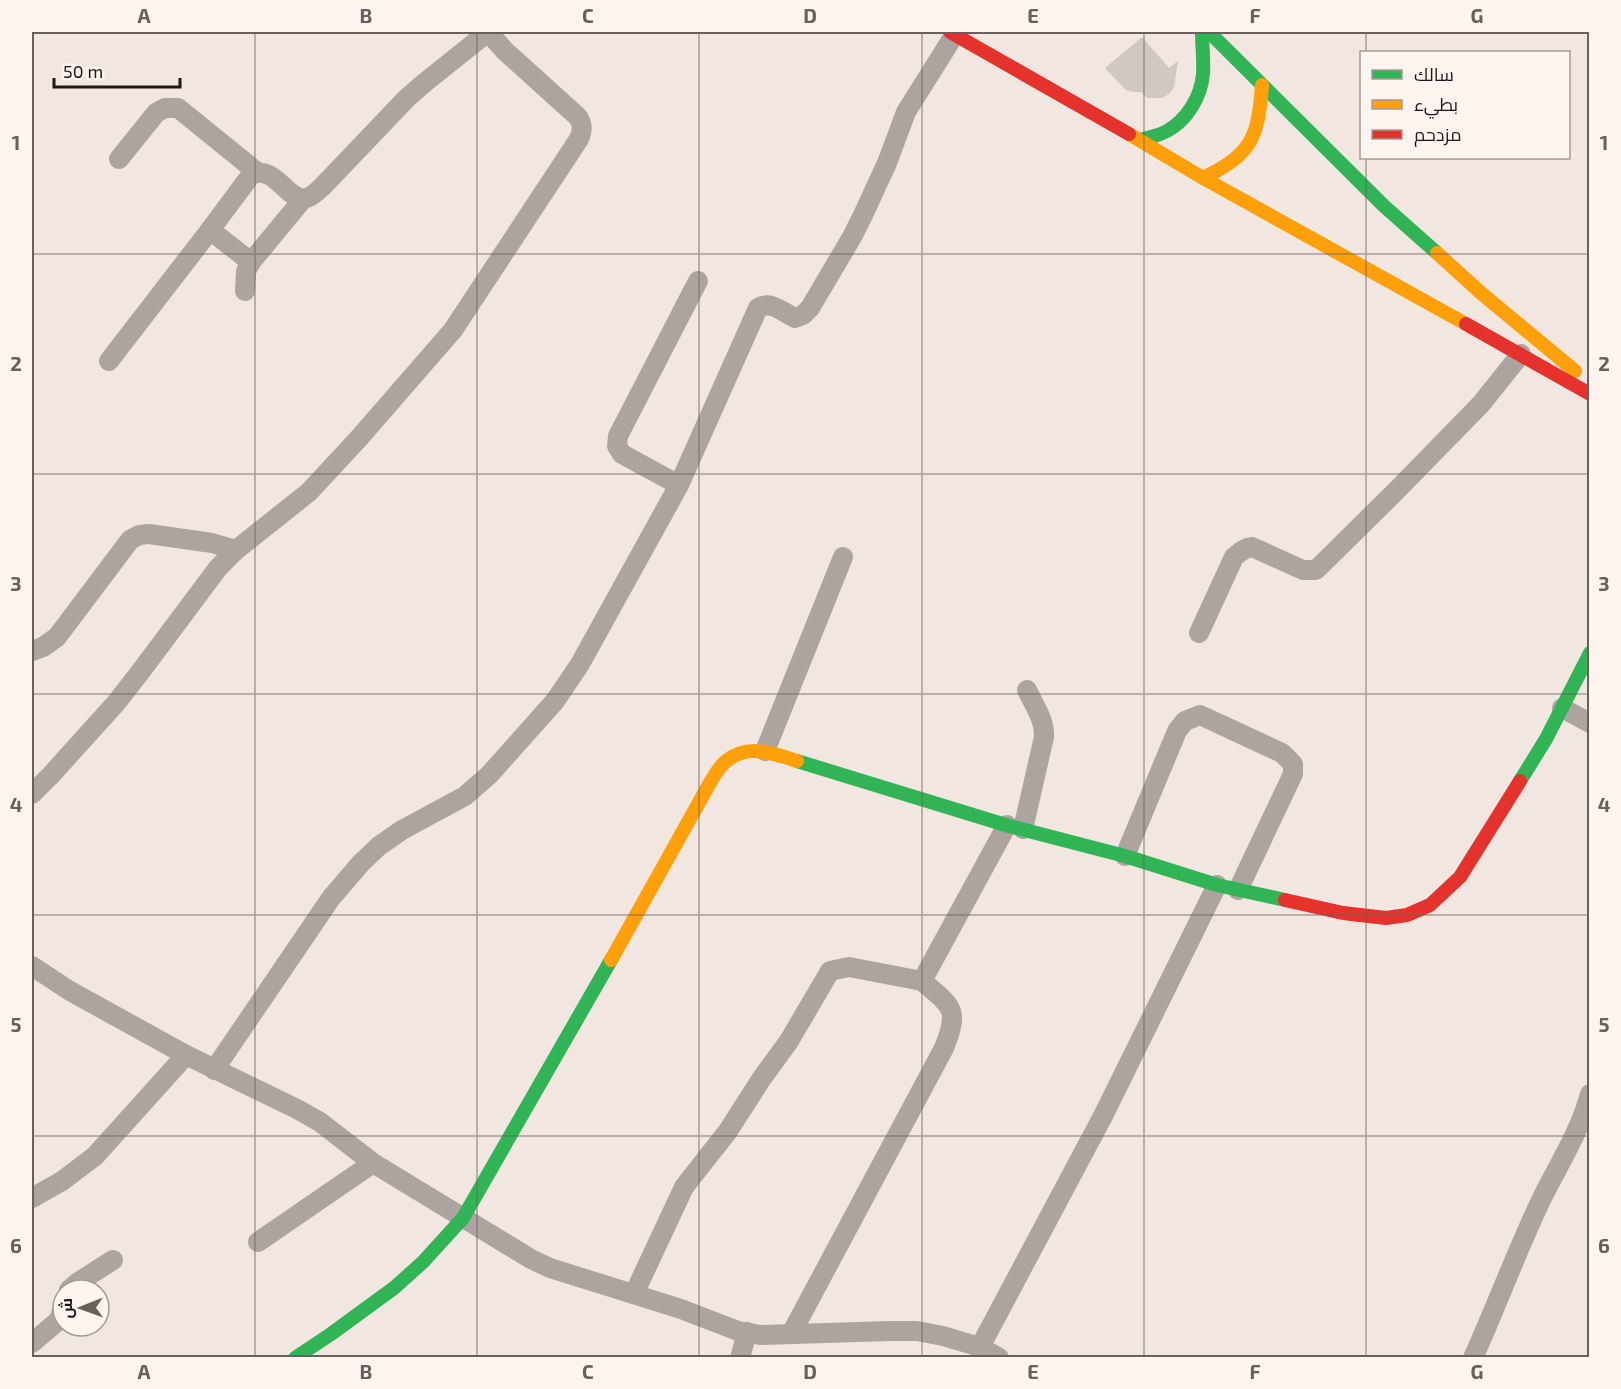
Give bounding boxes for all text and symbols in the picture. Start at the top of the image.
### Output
text: A [137,3,151,27]
text: B [360,3,372,27]
text: C [582,3,594,27]
text: D [803,3,817,27]
text: E [1027,3,1039,27]
text: F [1249,3,1261,27]
text: G [1471,3,1483,27]
scale bar [54,51,180,89]
legend [1360,51,1570,159]
text: 50 m [63,60,103,82]
text: سالك [1414,63,1454,85]
text: بطيء [1414,93,1458,119]
text: مزدحم [1414,123,1462,147]
text: 1 [12,130,20,154]
text: 1 [1600,130,1608,154]
text: 2 [10,351,22,375]
text: 2 [1598,351,1610,375]
text: 3 [10,571,22,595]
text: 3 [1598,571,1610,595]
text: 4 [10,792,23,816]
text: 4 [1598,792,1611,816]
text: 5 [10,1012,22,1036]
text: 5 [1598,1012,1610,1036]
text: 6 [10,1233,22,1257]
text: 6 [1598,1233,1610,1257]
north arrow [51,1278,111,1338]
text: ش [56,1298,76,1319]
text: A [137,1359,151,1383]
text: B [360,1359,372,1383]
text: C [582,1359,594,1383]
text: D [803,1359,817,1383]
text: E [1027,1359,1039,1383]
text: F [1249,1359,1261,1383]
text: G [1471,1359,1483,1383]

